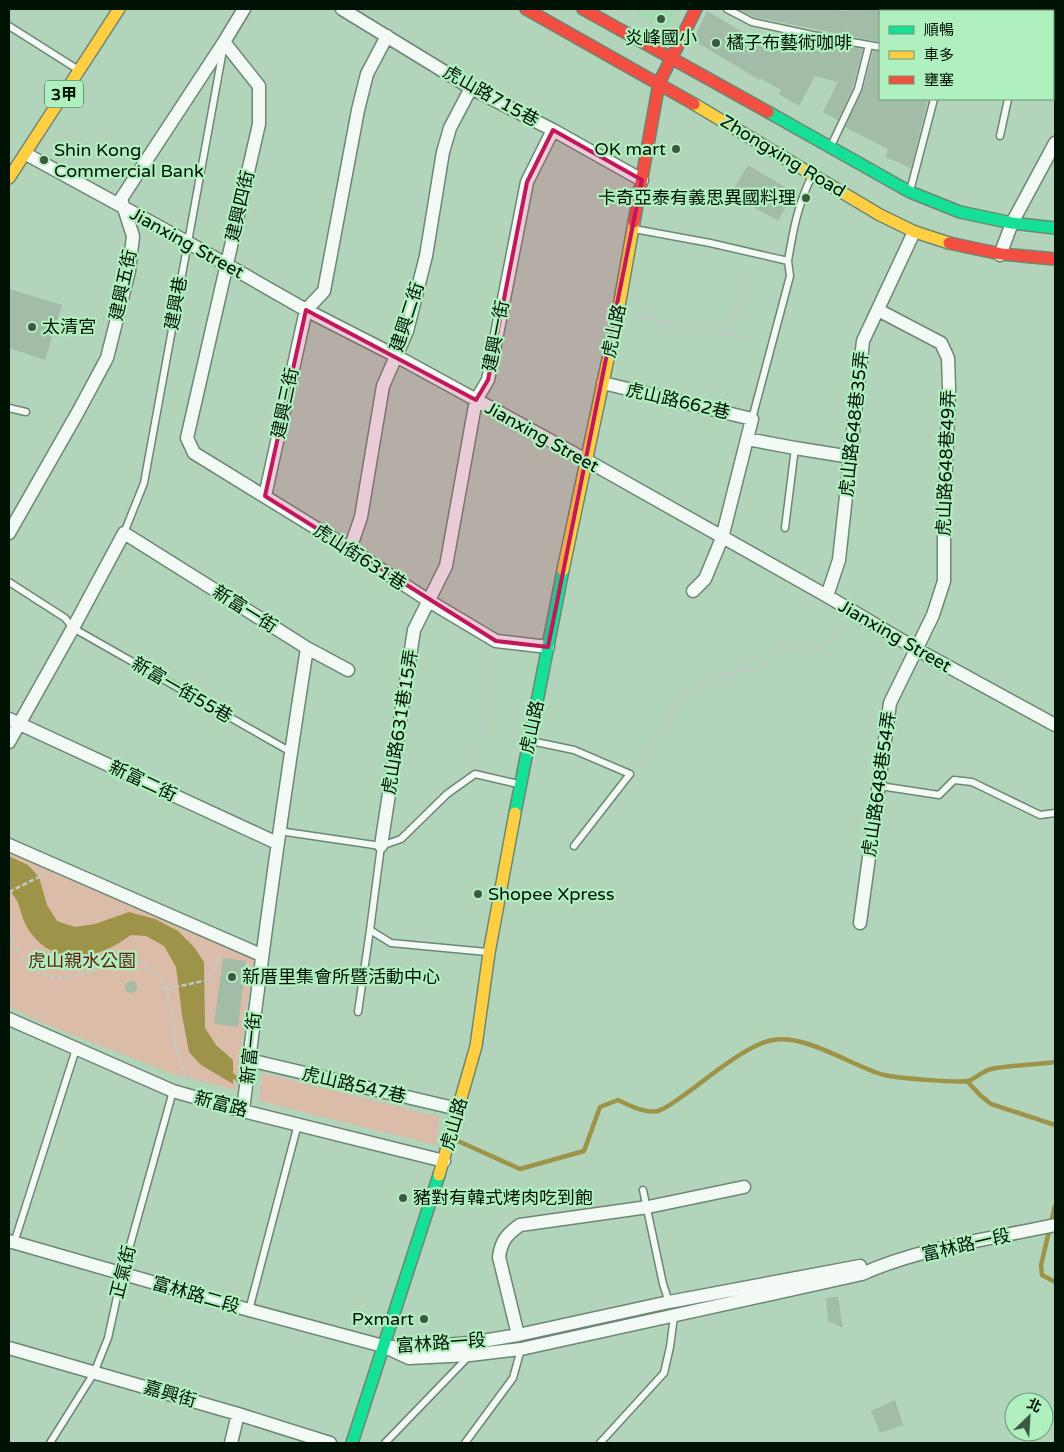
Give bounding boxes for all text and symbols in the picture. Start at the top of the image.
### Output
legend [879,10,1054,100]
marker: 炎峰國小 [655,13,667,25]
text: 順暢 [924,21,954,39]
place label: 炎峰國小 [625,27,697,49]
place label: 橘子布藝術咖啡 [726,32,852,54]
marker: 橘子布藝術咖啡 [710,37,722,49]
text: 車多 [924,46,954,64]
street label: 虎山路715巷 [439,61,543,131]
text: 壅塞 [924,71,954,89]
road number: 3甲 [45,80,83,108]
street label: Zhongxing Road [717,110,849,202]
place label: OK mart [594,138,666,160]
place label: Shin Kong Commercial Bank [54,139,204,182]
marker: OK mart [670,143,682,155]
marker: Shin Kong Commercial Bank [38,154,50,166]
street label: 建興四街 [221,168,259,244]
place label: 卡奇亞泰有義思異國料理 [598,187,796,209]
marker: 卡奇亞泰有義思異國料理 [800,192,812,204]
street label: Jianxing Street [126,203,248,283]
street label: 建興五街 [105,247,141,323]
street label: 建興巷 [160,275,192,331]
street label: 建興二街 [385,279,429,355]
street label: 建興一街 [478,299,514,373]
street label: 虎山路 [598,302,630,360]
place label: 太清宮 [42,316,96,338]
marker: 太清宮 [26,321,38,333]
street label: 虎山路648巷35弄 [835,350,873,498]
street label: 建興三街 [267,365,303,441]
street label: 虎山路662巷 [624,378,732,424]
street label: 虎山路648巷49弄 [932,389,960,537]
street label: Jianxing Street [481,397,603,477]
street label: 虎山街631巷 [310,519,410,595]
street label: 新富一街 [209,581,281,637]
street label: Jianxing Street [835,595,955,677]
street label: 虎山路631巷15弄 [378,648,422,796]
street label: 新富一街55巷 [128,652,236,728]
street label: 虎山路 [516,698,548,756]
street label: 虎山路648巷54弄 [858,710,900,858]
street label: 新富二街 [106,756,180,806]
place label: Shopee Xpress [488,883,615,905]
marker: Shopee Xpress [472,888,484,900]
park label: 虎山親水公園 [28,950,136,972]
place label: 新厝里集會所暨活動中心 [242,966,440,988]
marker: 新厝里集會所暨活動中心 [226,971,238,983]
street label: 新富一街 [236,1011,266,1085]
street label: 虎山路547巷 [300,1062,408,1108]
street label: 新富路 [192,1086,250,1122]
street label: 虎山路 [436,1095,472,1153]
place label: 豬對有韓式烤肉吃到飽 [413,1187,593,1209]
marker: 豬對有韓式烤肉吃到飽 [397,1192,409,1204]
street label: 富林路一段 [920,1224,1012,1266]
street label: 正氣街 [106,1243,140,1301]
street label: 富林路二段 [150,1272,242,1318]
place label: Pxmart [352,1308,414,1330]
marker: Pxmart [418,1313,430,1325]
street label: 富林路一段 [395,1329,487,1357]
street label: 嘉興街 [141,1376,199,1412]
north arrow [1004,1392,1054,1442]
text: 北 [1024,1395,1044,1416]

